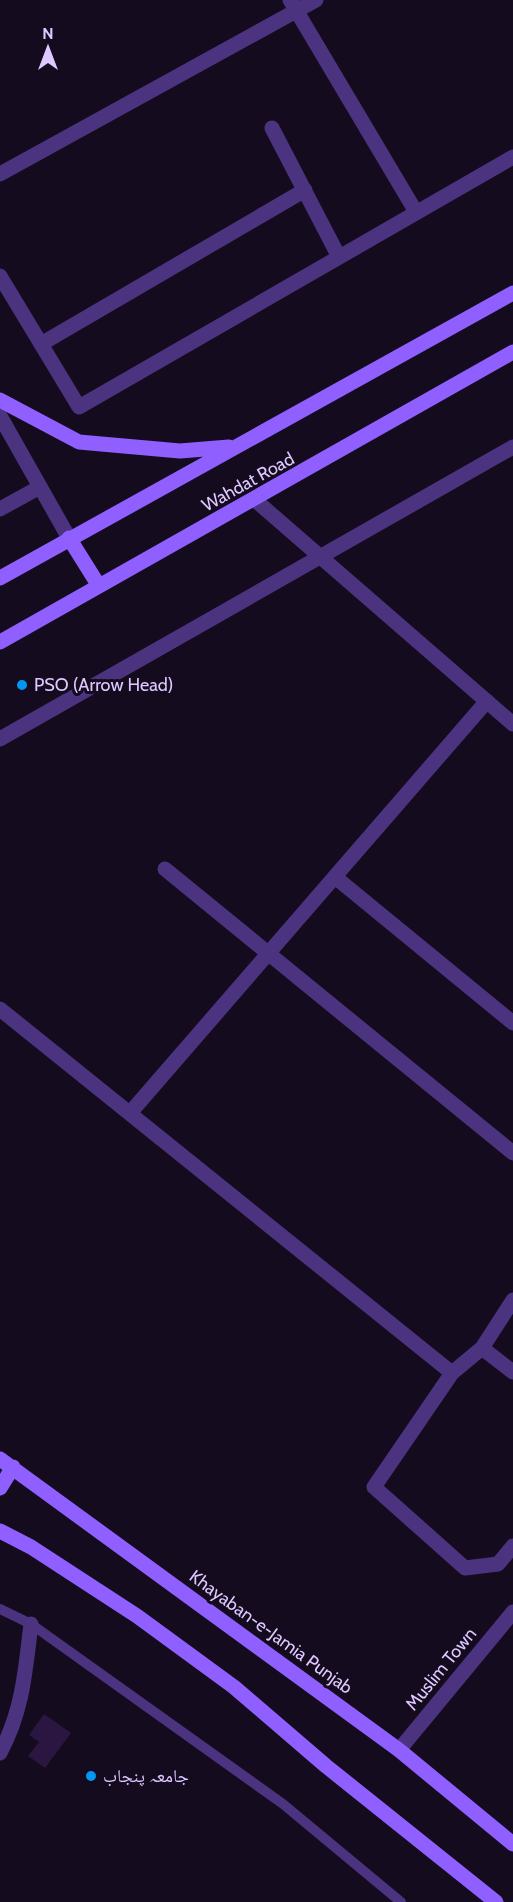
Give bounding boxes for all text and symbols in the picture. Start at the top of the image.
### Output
north arrow [18,18,78,78]
text: N [42,24,54,43]
street label: Wahdat Road [198,448,298,516]
place label: PSO (Arrow Head) [34,674,173,696]
marker: PSO (Arrow Head) [15,678,29,692]
street label: Khayaban-e-Jamia Punjab [185,1565,357,1699]
street label: Muslim Town [401,1623,481,1715]
place label: جامعہ پنجاب [103,1765,189,1787]
marker: جامعہ پنجاب [84,1769,98,1783]

